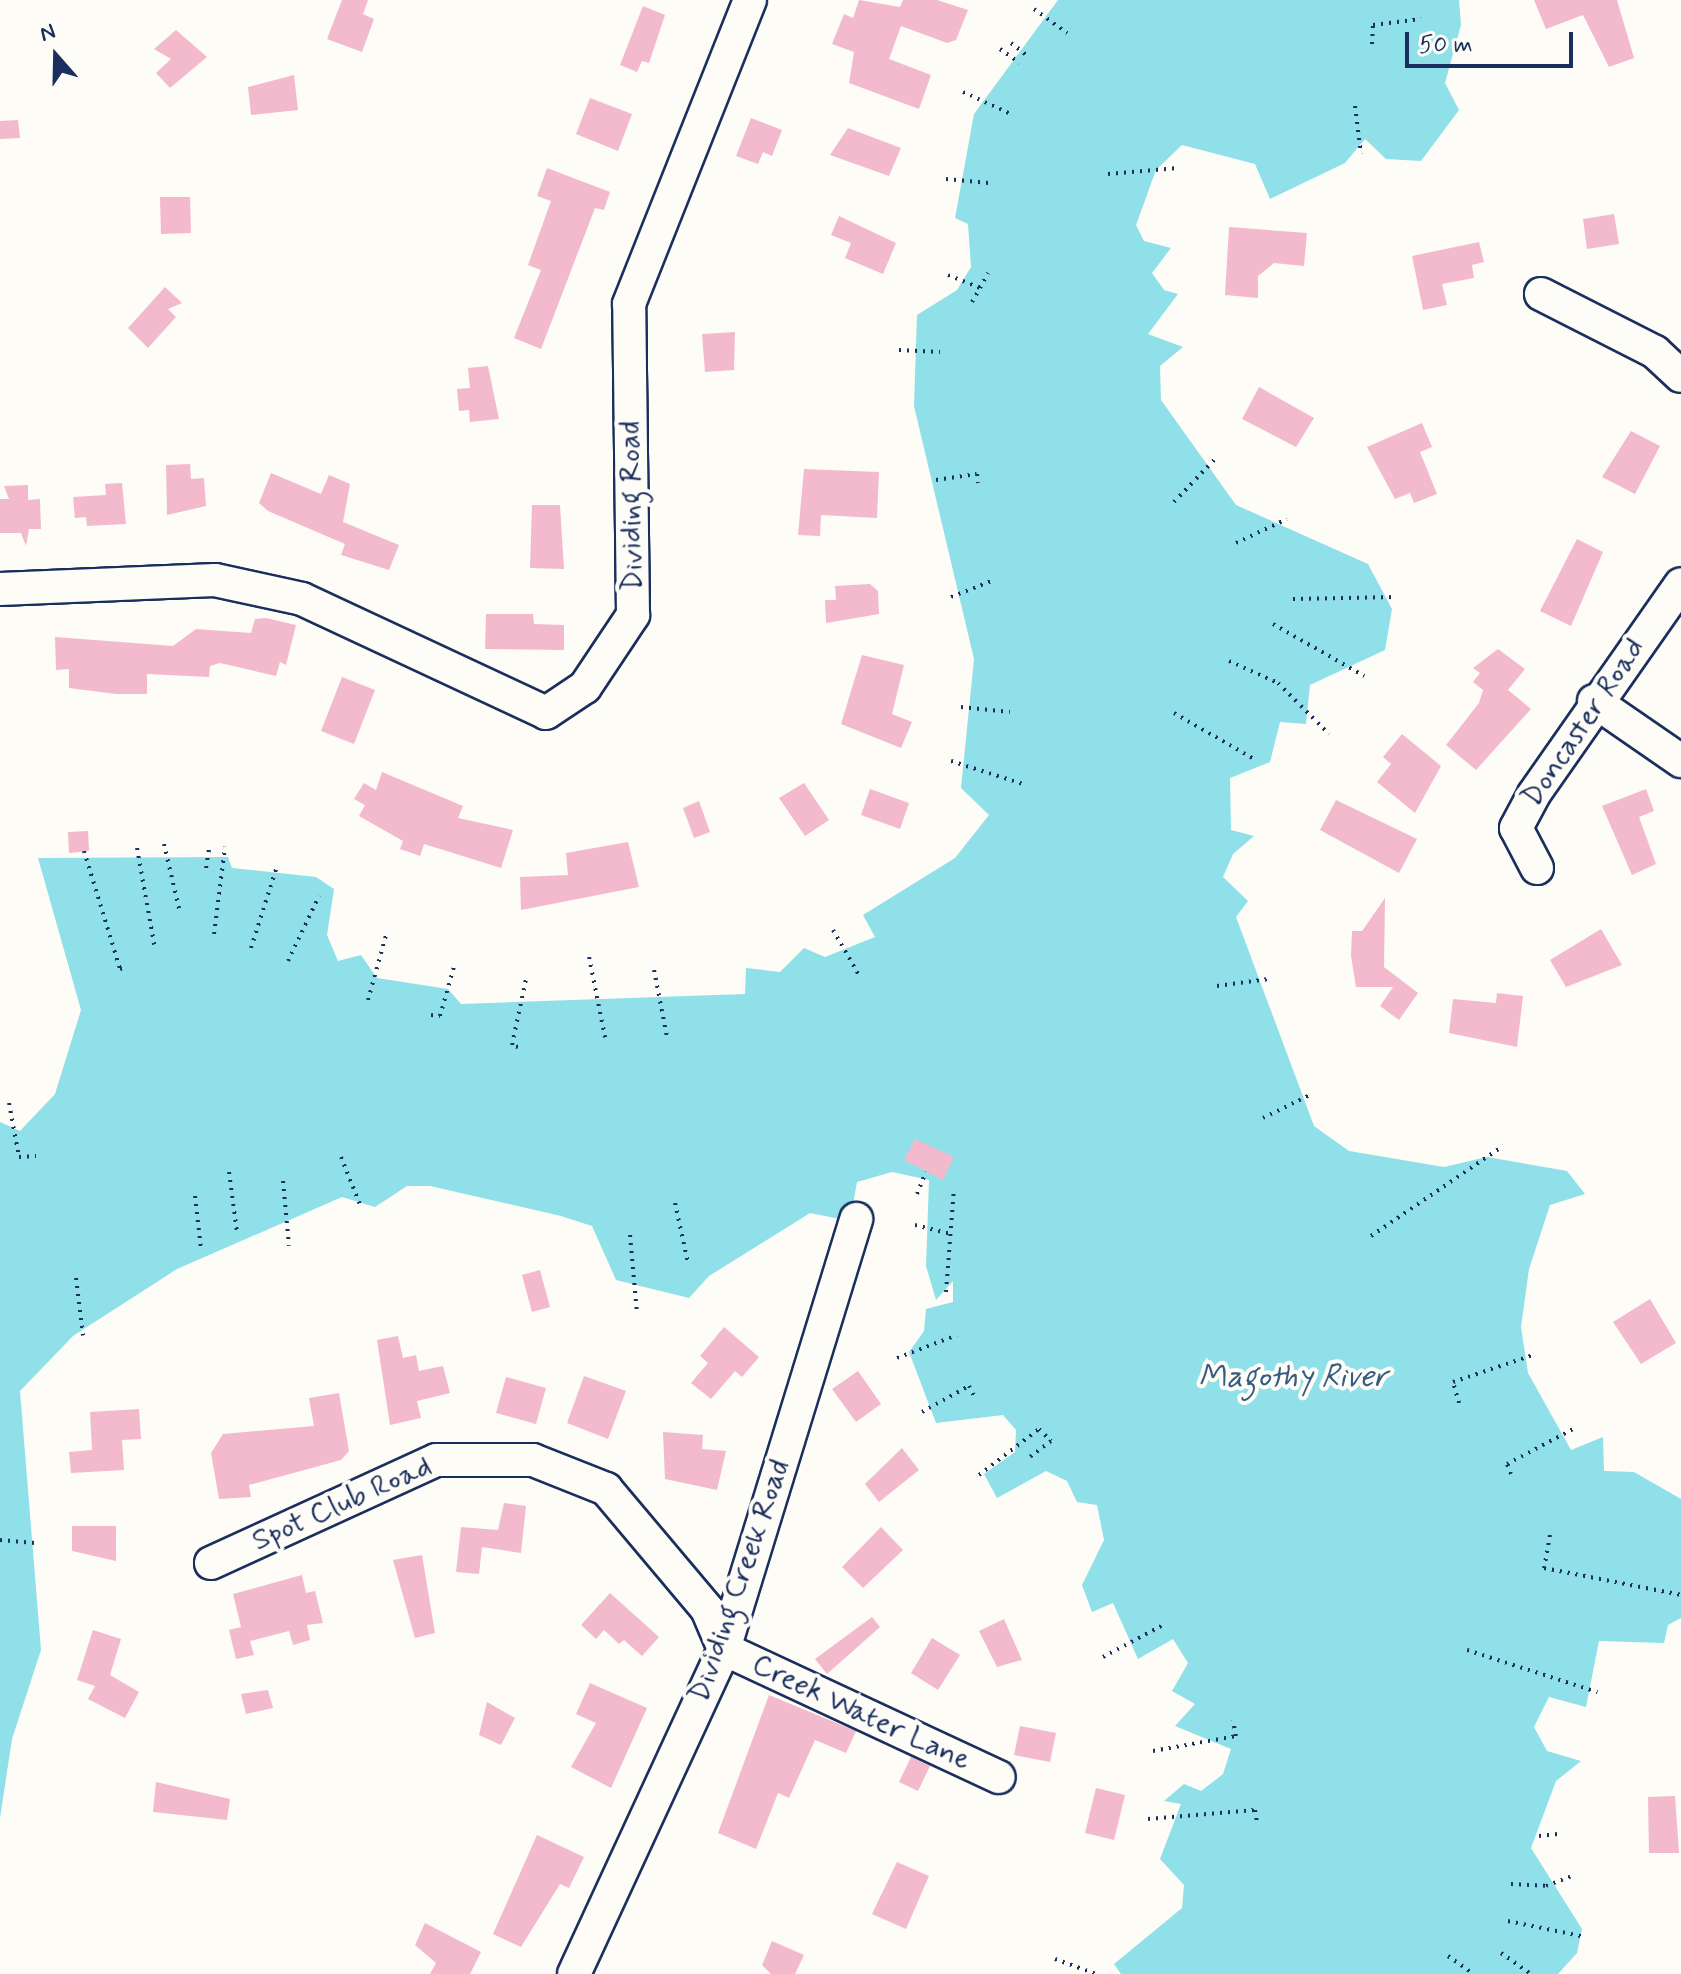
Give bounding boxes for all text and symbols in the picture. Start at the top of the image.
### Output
north arrow [16,16,96,96]
scale bar [1409,16,1577,66]
text: N [36,18,59,49]
text: 50 m [1419,30,1473,61]
street label: Dividing Road [613,421,651,591]
street label: Doncaster Road [1515,633,1653,813]
water label: Magothy River [1196,1358,1390,1396]
street label: Spot Club Road [248,1449,436,1559]
street label: Dividing Creek Road [682,1456,798,1706]
street label: Creek Water Lane [747,1647,975,1779]

